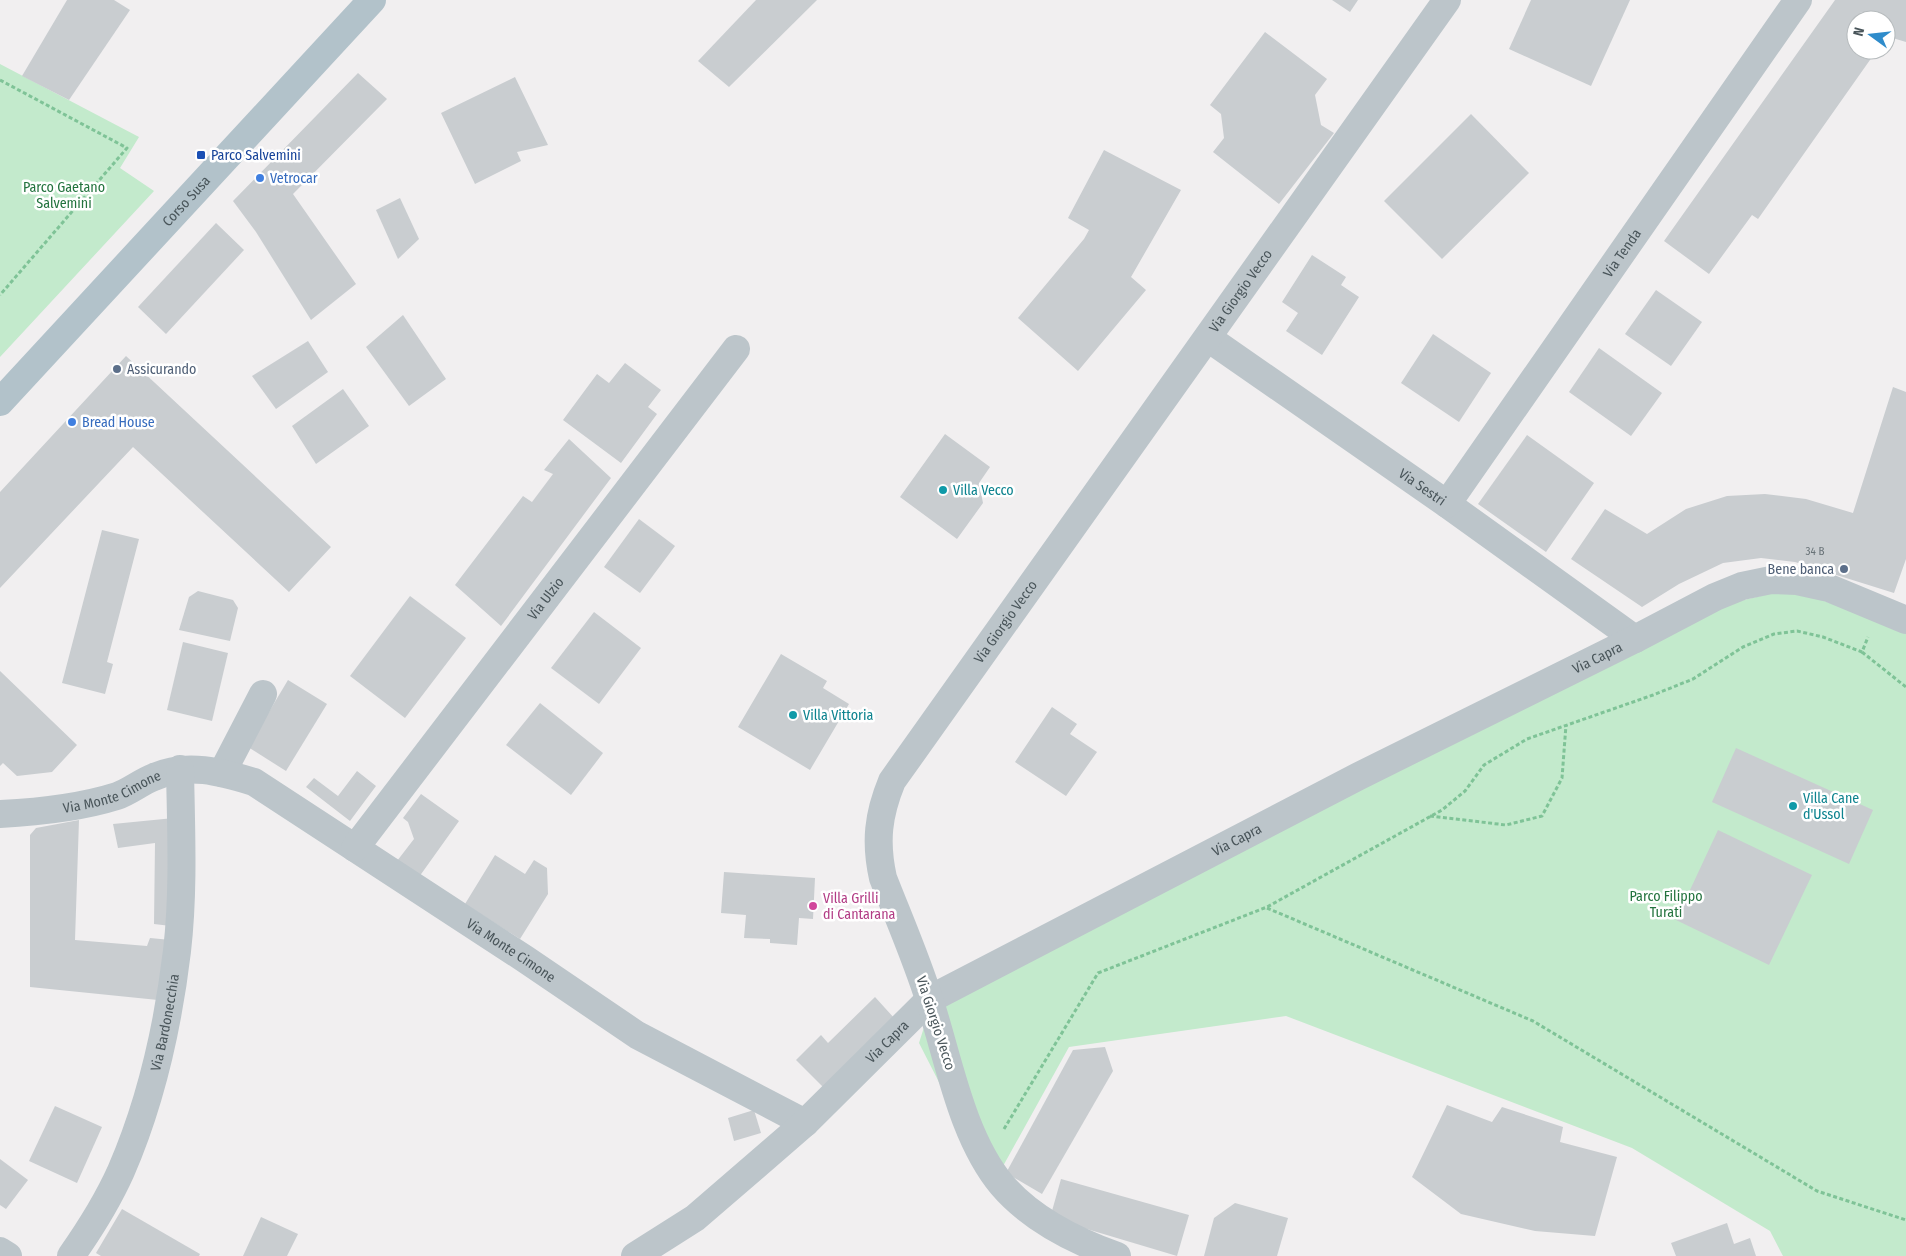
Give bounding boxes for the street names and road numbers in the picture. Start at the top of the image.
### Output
street label: Corso Susa [159,172,214,230]
street label: Via Tenda [1600,226,1645,281]
street label: Via Giorgio Vecco [1206,246,1276,336]
street label: Via Sestri [1395,465,1449,510]
street label: Via Ulzio [524,574,568,624]
street label: Via Giorgio Vecco [970,577,1041,667]
street label: Via Capra [1570,639,1625,678]
street label: Via Monte Cimone [62,767,163,817]
street label: Via Capra [1209,820,1265,860]
street label: Via Monte Cimone [463,915,559,986]
street label: Via Bardonecchia [147,973,183,1073]
street label: Via Giorgio Vecco [912,974,959,1072]
street label: Via Capra [862,1017,913,1067]

